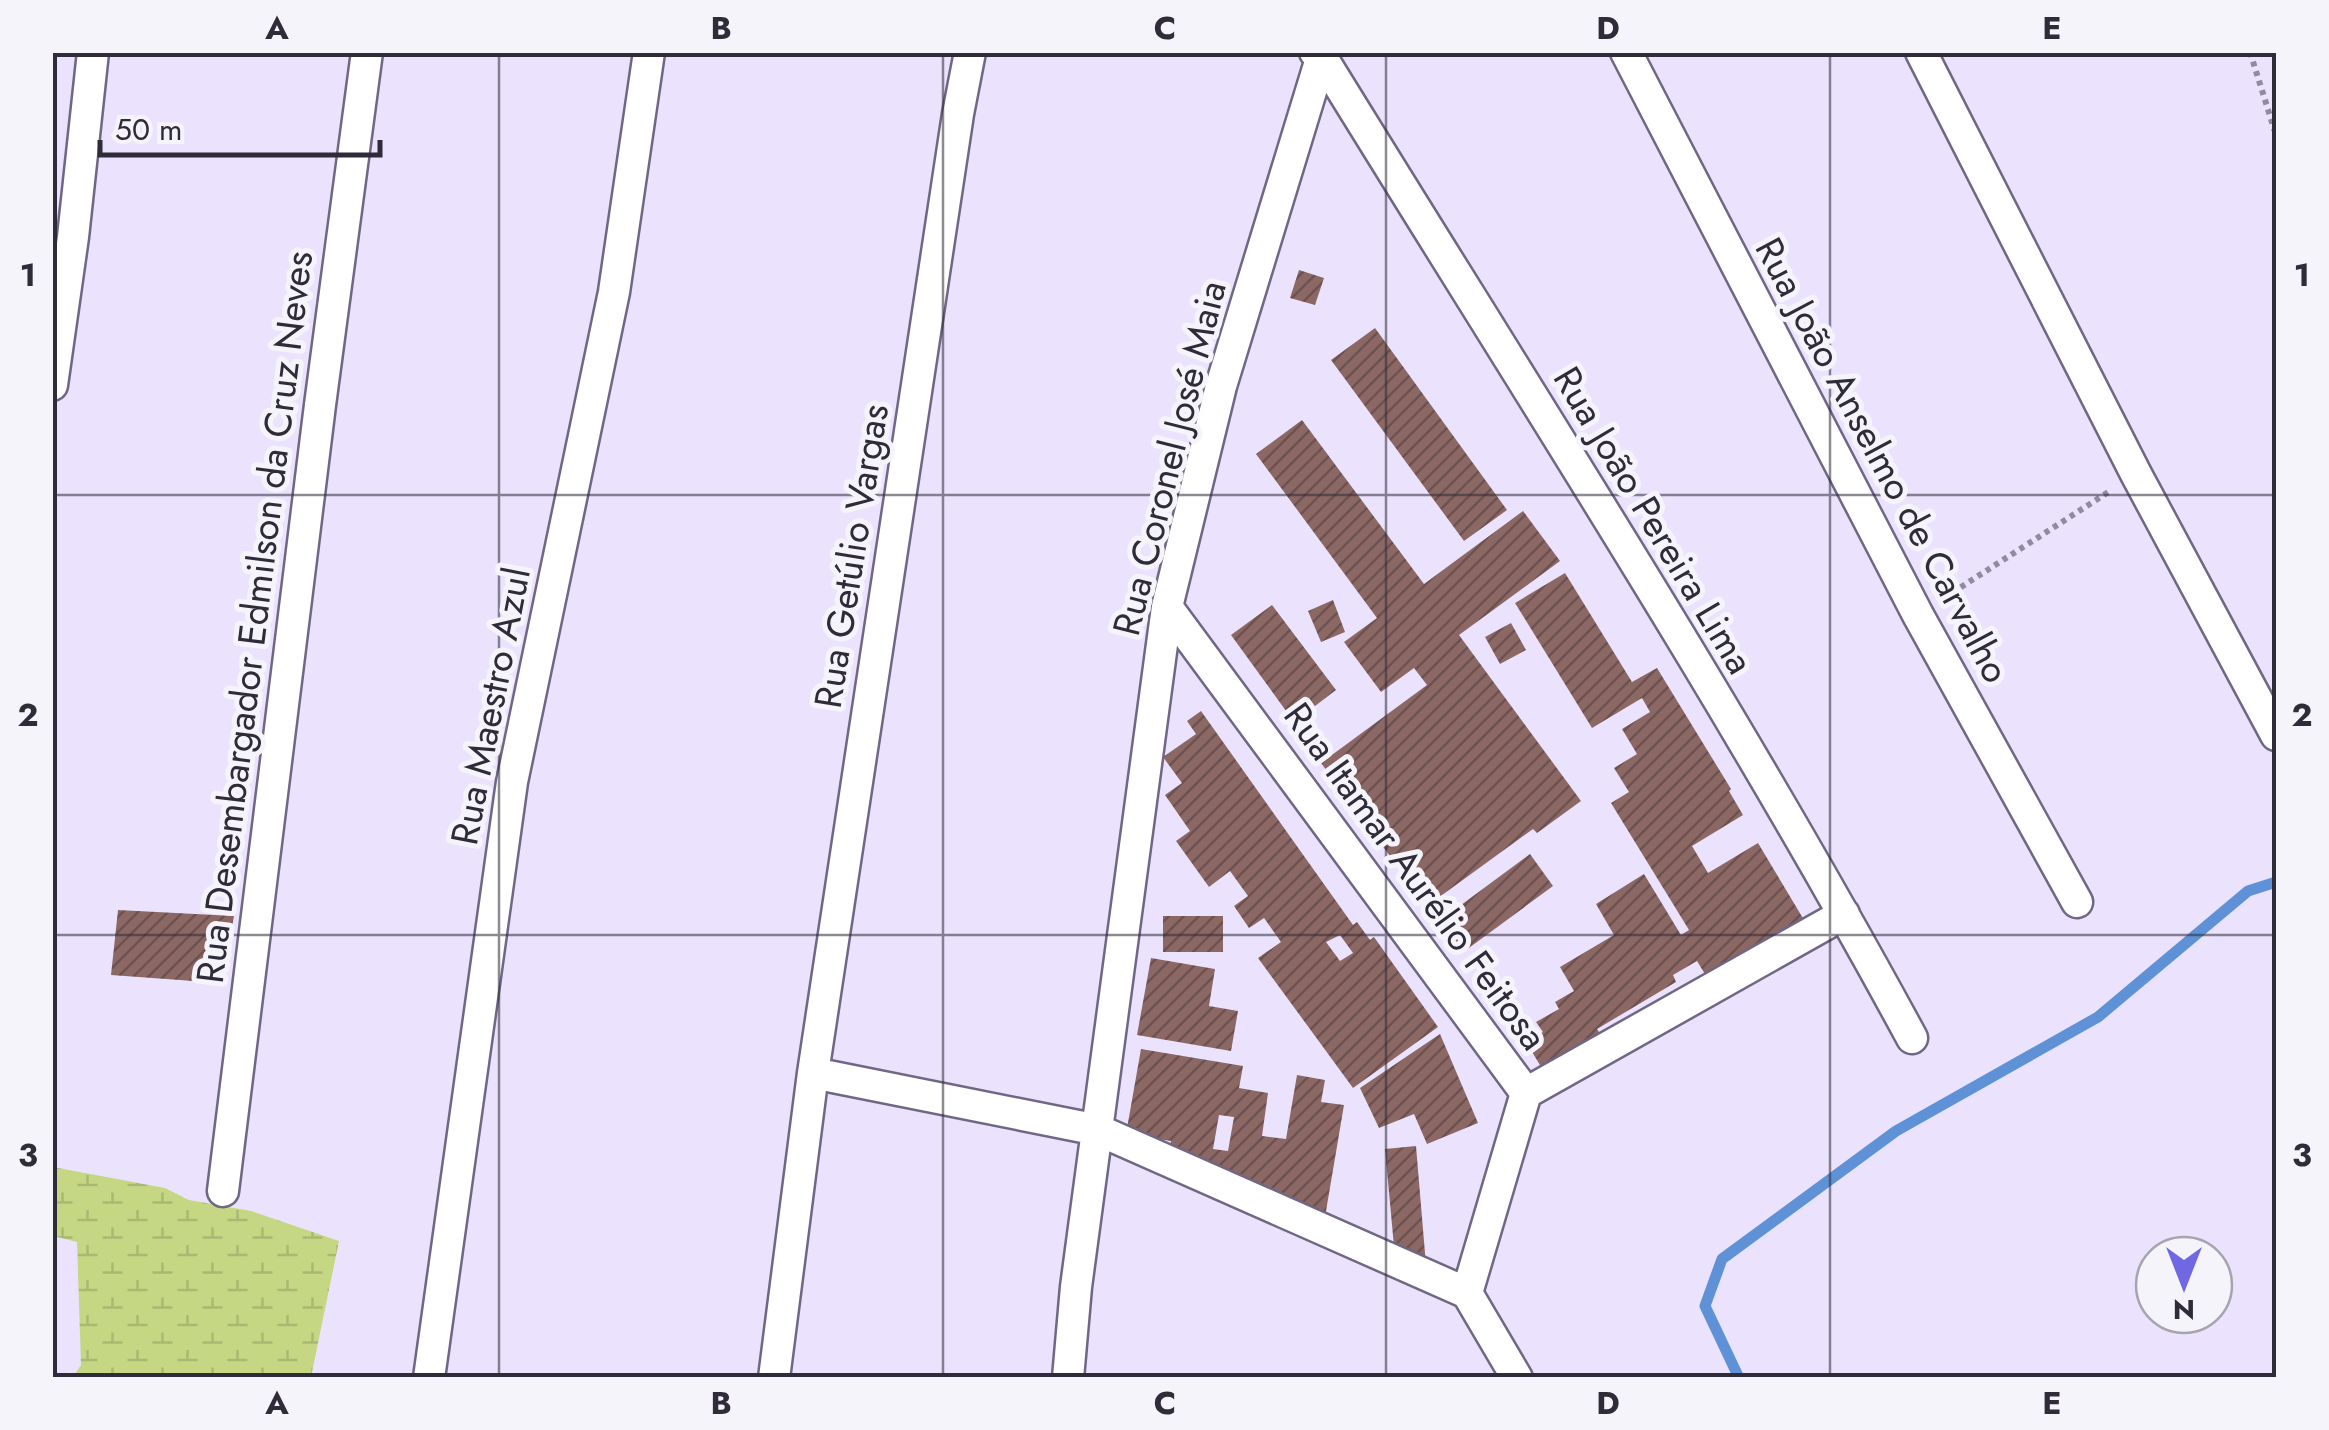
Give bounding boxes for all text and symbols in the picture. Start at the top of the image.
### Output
text: A [264,5,289,51]
text: B [710,5,732,51]
text: C [1154,5,1176,51]
text: D [1596,5,1620,51]
text: E [2042,5,2062,51]
scale bar [100,95,380,157]
text: 50 m [115,108,182,151]
street label: Rua João Anselmo de Carvalho [1742,228,2024,692]
street label: Rua Desembargador Edmilson da Cruz Neves [182,248,326,986]
text: 1 [20,252,36,298]
text: 1 [2294,252,2310,298]
street label: Rua Coronel José Maia [1098,275,1240,641]
street label: Rua João Pereira Lima [1540,356,1768,684]
street label: Rua Getúlio Vargas [800,400,902,712]
street label: Rua Maestro Azul [436,563,544,849]
street label: Rua Itamar Aurélio Feitosa [1271,691,1561,1061]
text: 2 [18,692,39,738]
text: 2 [2292,692,2313,738]
text: 3 [18,1132,38,1178]
text: 3 [2292,1132,2312,1178]
north arrow [2134,1235,2234,1335]
text: N [2173,1289,2195,1330]
text: A [264,1380,289,1426]
text: B [710,1380,732,1426]
text: C [1154,1380,1176,1426]
text: D [1596,1380,1620,1426]
text: E [2042,1380,2062,1426]

